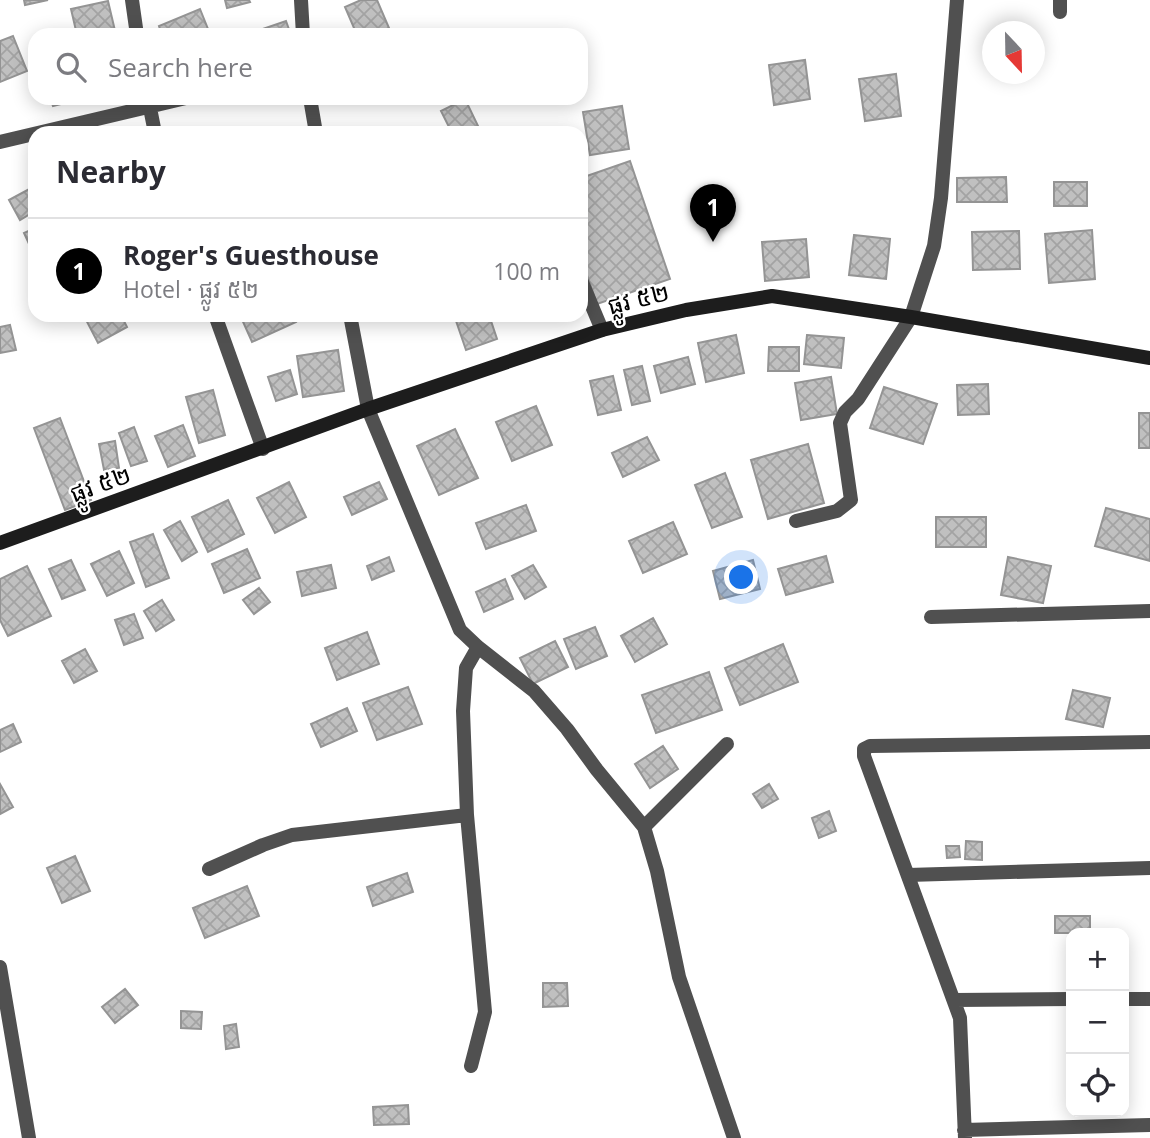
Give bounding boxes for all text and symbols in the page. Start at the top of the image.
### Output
north arrow [982,21,1045,84]
search box [28,28,588,105]
icon: search [52,48,90,86]
text: Search here [108,49,253,85]
text: Nearby [56,151,166,192]
pin: 1 [690,184,736,242]
text: Roger's Guesthouse [123,237,379,273]
text: 1 [72,255,86,287]
text: 100 m [493,255,560,287]
text: Hotel · ផ្លូវ ៥២ [123,273,259,305]
street label: ផ្លូវ ៥២ [604,274,674,328]
street label: ផ្លូវ ៥២ [65,457,137,516]
your location [724,560,758,594]
map controls [1066,928,1129,1117]
button: + [1066,928,1129,991]
button: − [1066,991,1129,1054]
button: locate [1066,1054,1129,1117]

